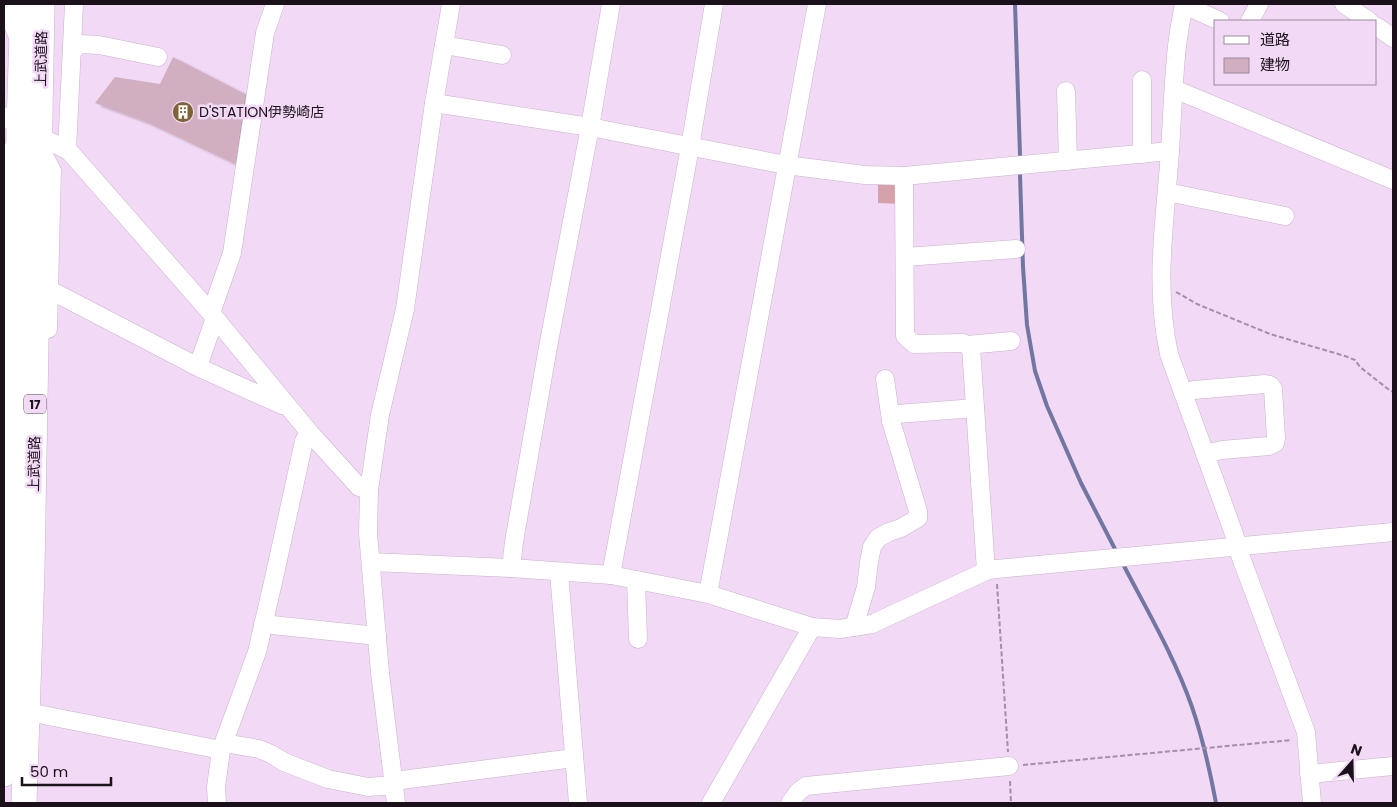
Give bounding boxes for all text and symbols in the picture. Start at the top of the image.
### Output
legend [1214,20,1377,85]
text: 道路 [1260,29,1290,50]
street label: 上武道路 [31,31,51,87]
text: 建物 [1260,54,1290,75]
building icon: D'STATION伊勢崎店 [171,100,195,124]
place label: D'STATION伊勢崎店 [199,102,324,122]
road number: 17 [24,394,46,414]
street label: 上武道路 [24,436,44,492]
north arrow [1327,737,1377,787]
text: N [1348,739,1365,761]
scale bar [22,754,111,786]
text: 50 m [30,761,68,782]

